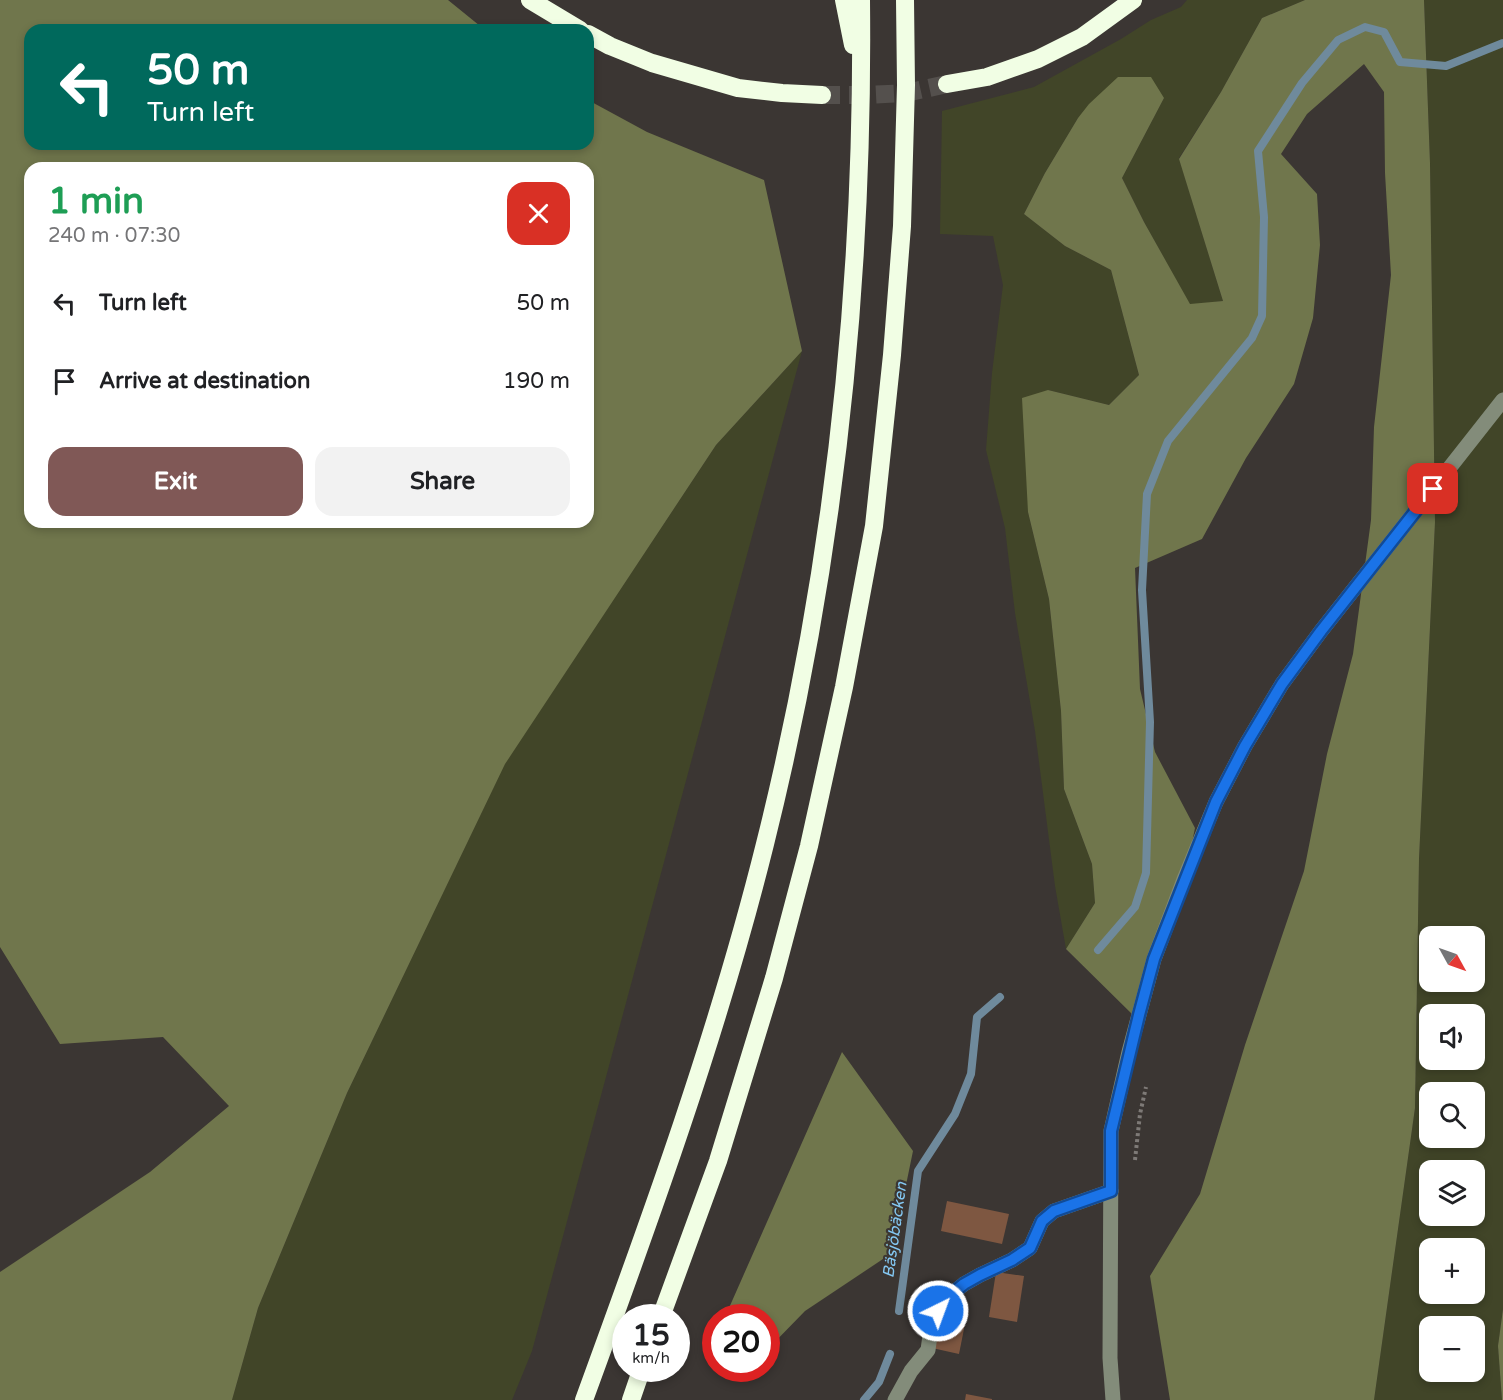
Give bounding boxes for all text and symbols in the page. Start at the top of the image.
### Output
text: 50 m [147,45,249,96]
icon: left [48,48,126,126]
text: Turn left [147,96,254,129]
text: 1 min [48,180,144,223]
button: close [507,182,570,245]
text: 240 m · 07:30 [48,224,180,248]
icon: left [48,287,81,320]
text: Turn left [99,290,187,316]
text: 50 m [516,290,570,316]
icon: arrive [48,365,81,398]
text: Arrive at destination [99,368,310,394]
text: 190 m [503,368,570,394]
button: Exit [48,447,303,516]
button: Share [315,447,570,516]
pin [1407,463,1458,514]
icon: arrive [1416,472,1449,505]
north arrow [1419,926,1485,992]
map controls [1419,926,1485,1382]
button: sound [1419,1004,1485,1070]
button: search [1419,1082,1485,1148]
button: layers [1419,1160,1485,1226]
water label: Bäsjöbäcken [878,1180,912,1279]
button: + [1419,1238,1485,1304]
position arrow [906,1279,970,1343]
speed limit sign: 20 [702,1304,780,1382]
button: − [1419,1316,1485,1382]
text: 15 [632,1317,670,1354]
text: km/h [632,1349,670,1367]

